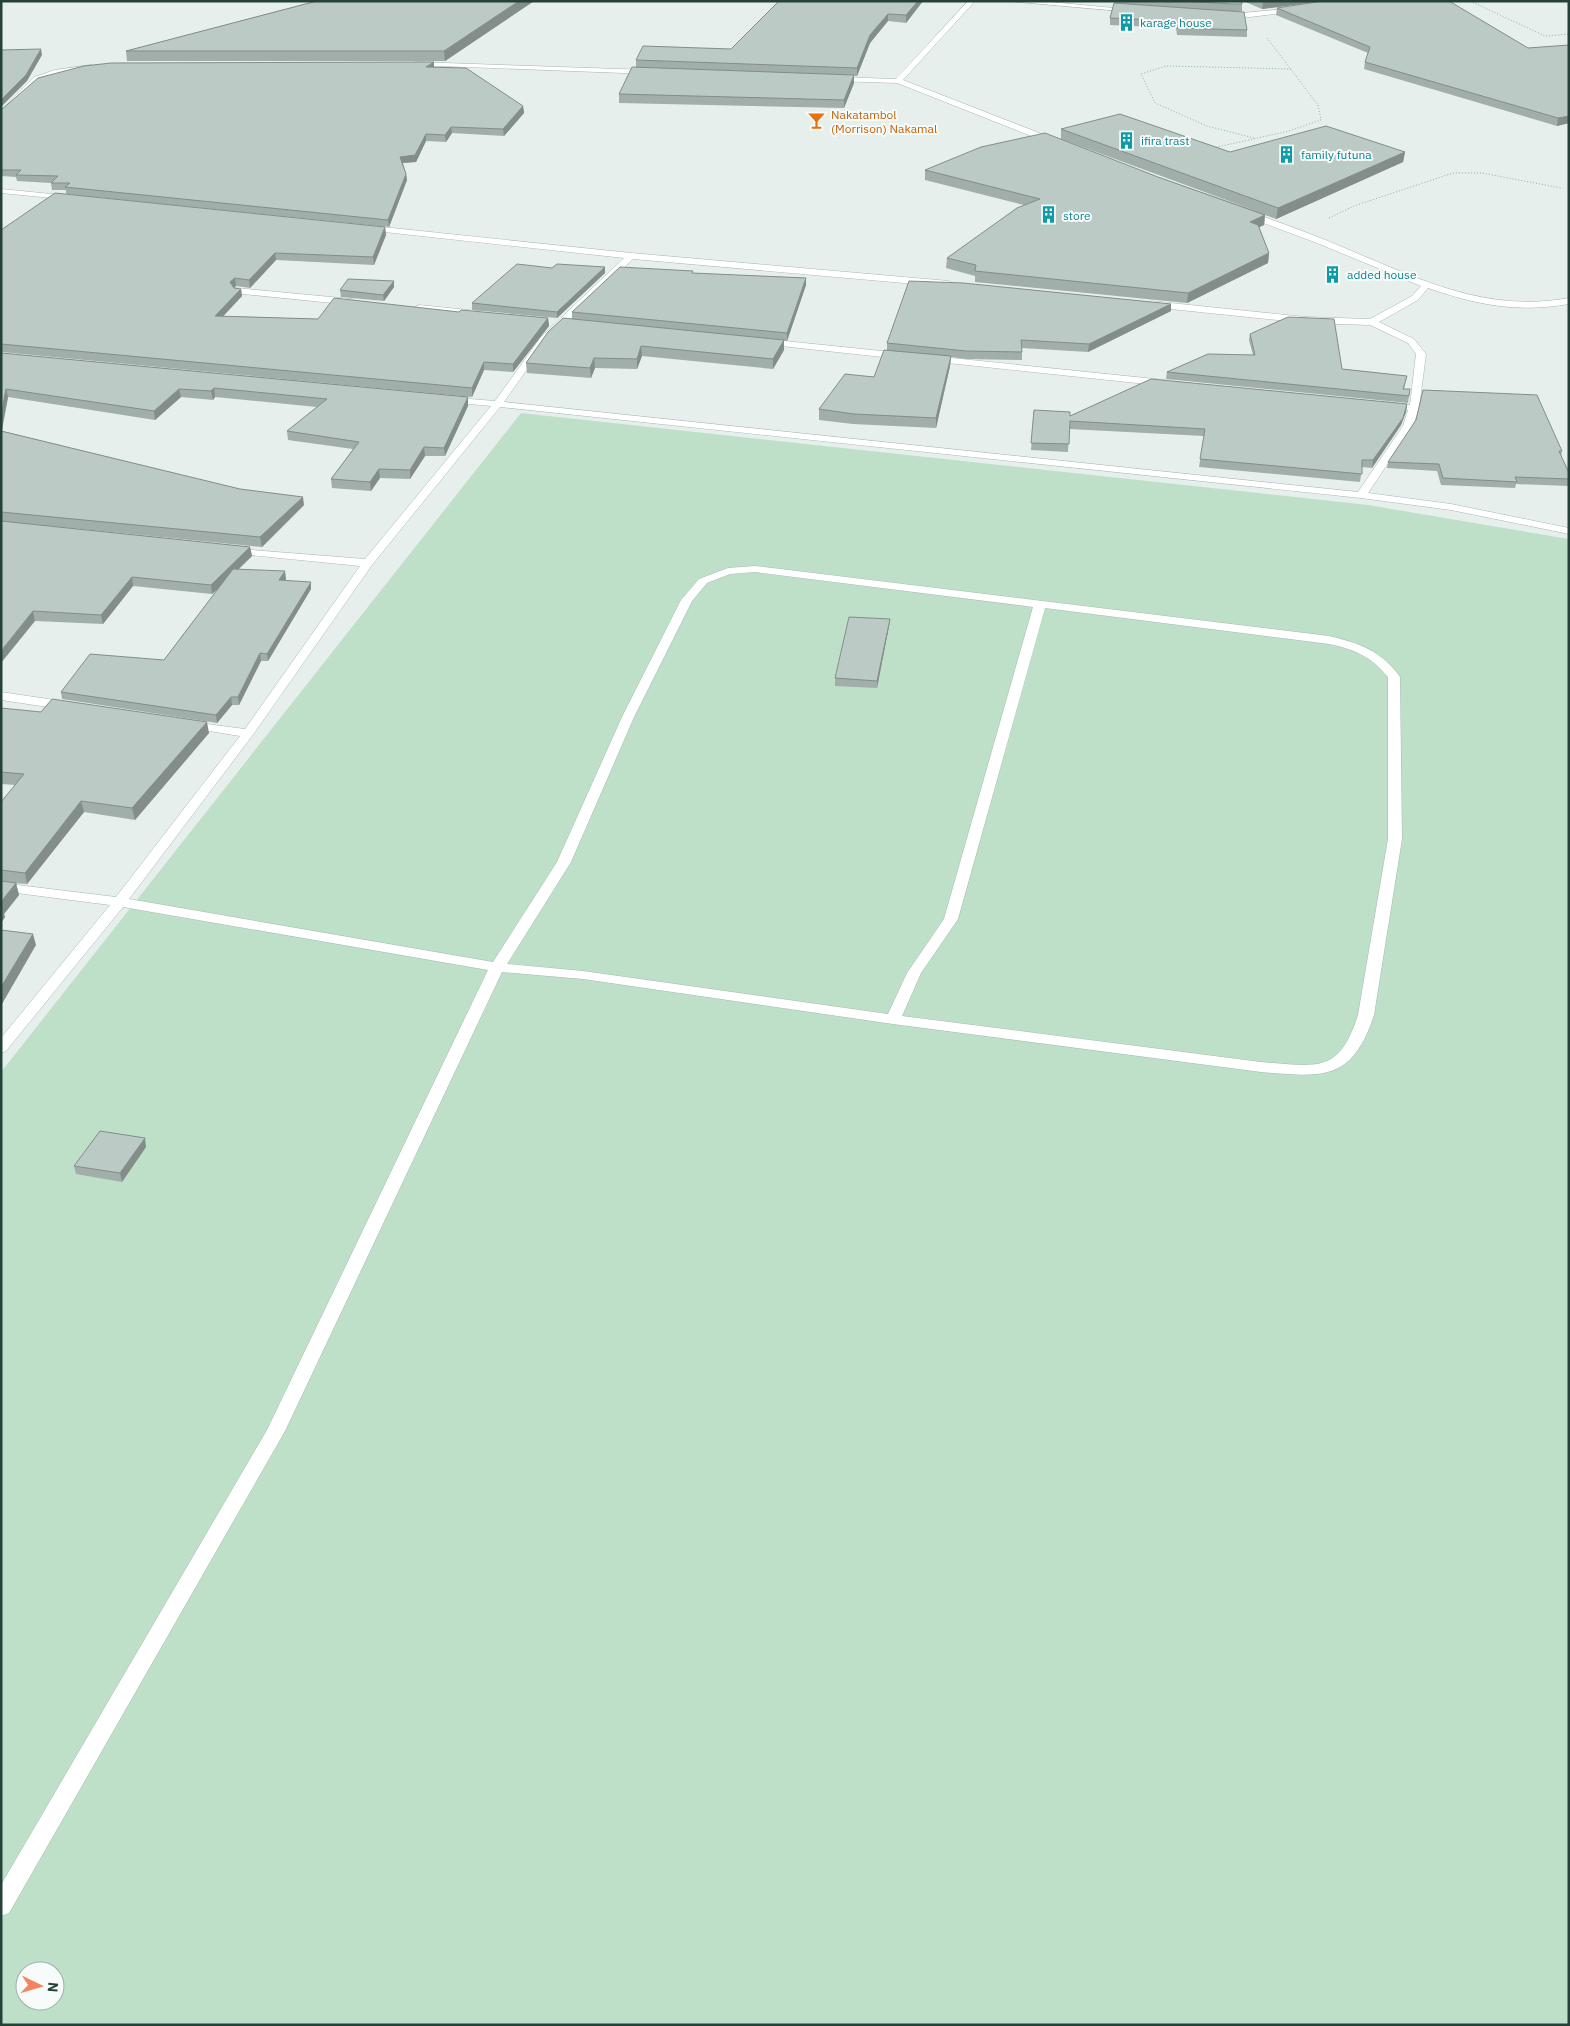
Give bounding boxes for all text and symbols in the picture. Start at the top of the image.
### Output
building icon: karage house [1116,12,1136,32]
place label: karage house [1140,15,1212,30]
place label: Nakatambol (Morrison) Nakamal [831,107,937,136]
bar icon: Nakatambol (Morrison) Nakamal [807,111,827,131]
building icon: ifira trast [1117,130,1137,150]
place label: ifira trast [1141,133,1189,148]
building icon: family futuna [1277,144,1297,164]
place label: family futuna [1301,147,1372,162]
building icon: store [1039,205,1059,225]
place label: store [1063,208,1091,223]
building icon: added house [1323,264,1343,284]
place label: added house [1347,267,1417,282]
north arrow [15,1961,65,2011]
text: N [44,1981,62,1993]

